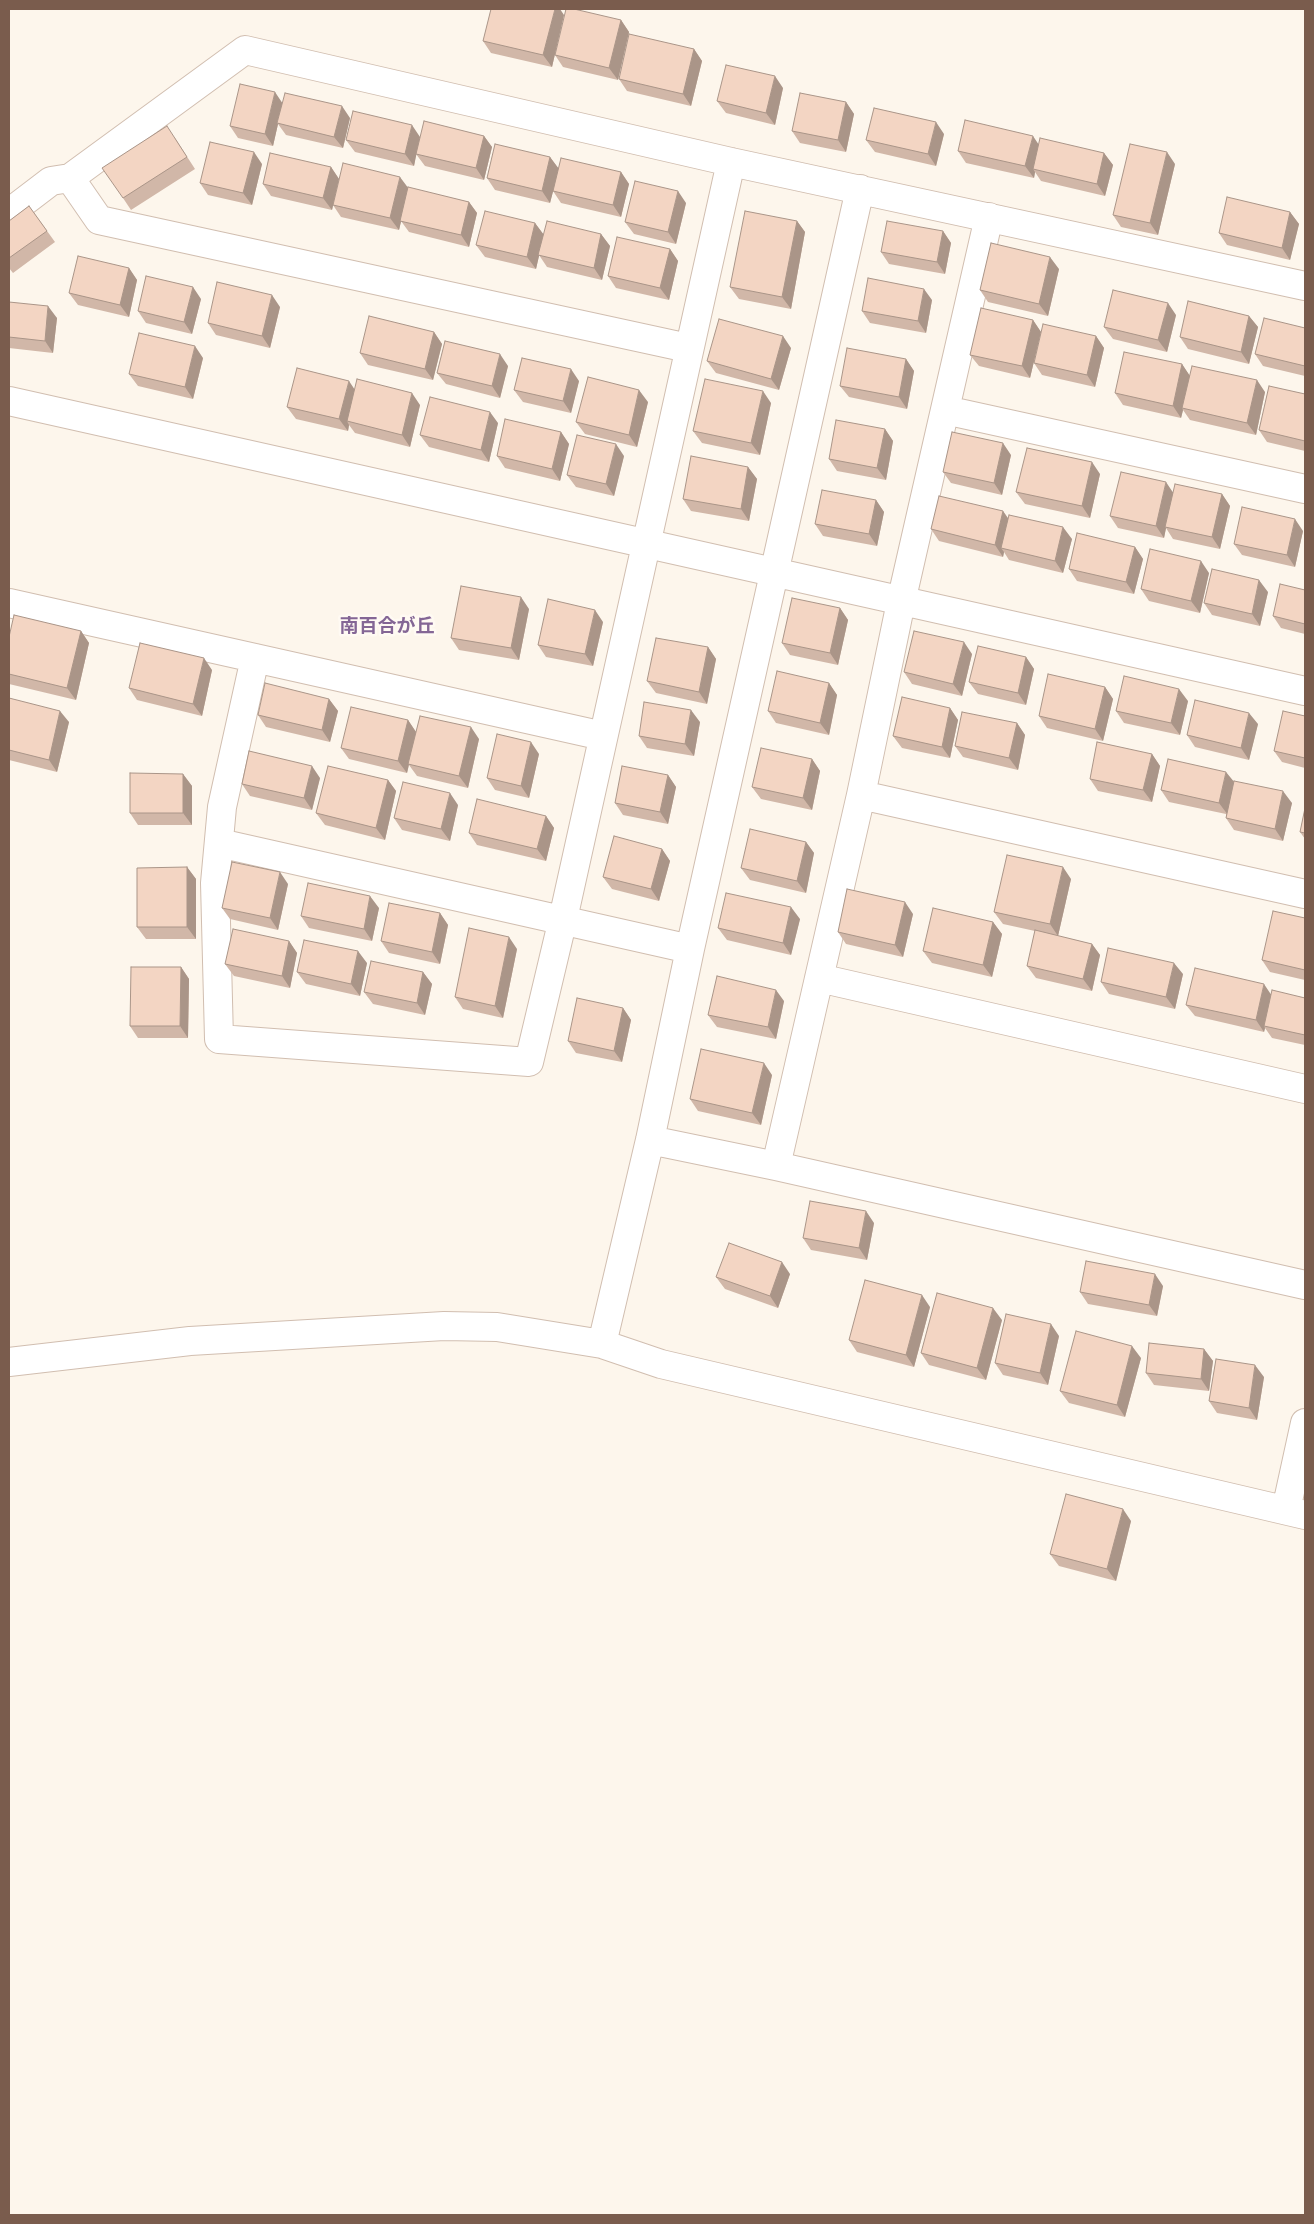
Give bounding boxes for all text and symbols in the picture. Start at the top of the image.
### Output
district label: 南百合が丘 [340,616,434,638]

